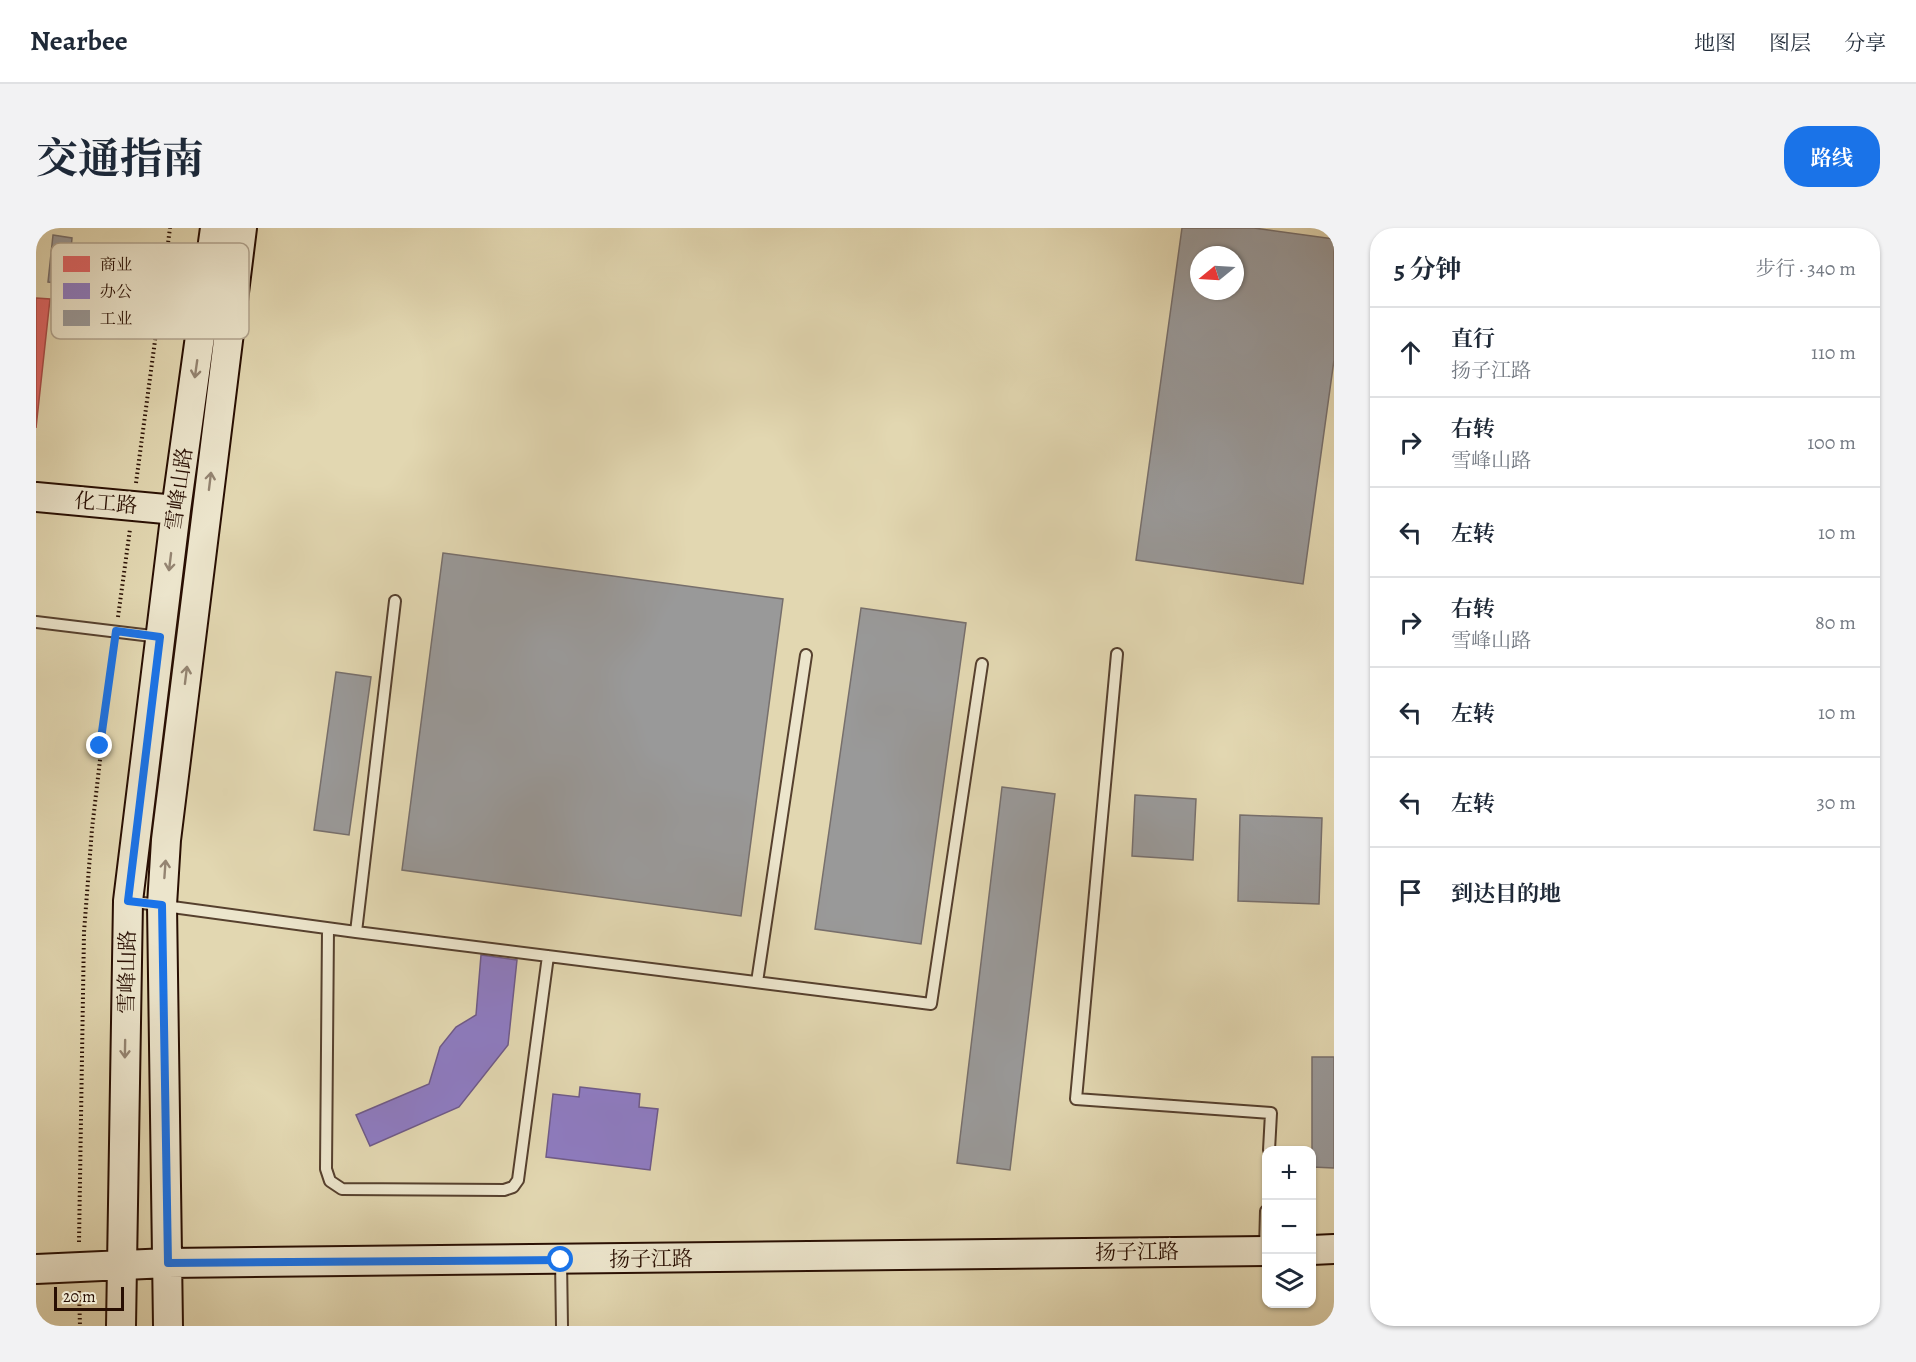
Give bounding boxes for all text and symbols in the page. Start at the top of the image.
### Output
text: Nearbee [30,22,128,60]
text: 地图 [1694,29,1736,57]
text: 图层 [1769,29,1811,57]
text: 分享 [1844,29,1886,57]
button: 路线 [1784,126,1880,187]
text: 交通指南 [36,130,204,187]
legend [51,243,249,339]
north arrow [1190,246,1244,300]
text: 5 分钟 [1394,252,1462,287]
text: 商业 [100,254,132,276]
text: 步行 · 340 m [1755,255,1856,282]
text: 办公 [100,281,132,303]
text: 工业 [100,308,132,330]
text: 直行 [1451,324,1495,354]
icon: ahead [1394,336,1427,369]
text: 110 m [1811,339,1856,366]
text: 扬子江路 [1451,357,1531,384]
one-way arrow [191,359,202,379]
text: 右转 [1451,414,1495,444]
icon: right [1394,426,1427,459]
text: 100 m [1807,429,1856,456]
street label: 雪峰山路 [159,445,199,533]
text: 雪峰山路 [1451,447,1531,474]
one-way arrow [204,472,215,492]
street label: 化工路 [73,486,139,520]
icon: left [1394,516,1427,549]
text: 左转 [1451,519,1495,549]
text: 10 m [1818,519,1856,546]
one-way arrow [164,552,175,572]
text: 右转 [1451,594,1495,624]
icon: right [1394,606,1427,639]
text: 80 m [1815,609,1856,636]
text: 雪峰山路 [1451,627,1531,654]
one-way arrow [181,665,192,685]
icon: left [1394,696,1427,729]
text: 左转 [1451,699,1495,729]
text: 10 m [1818,699,1856,726]
route end [86,732,112,758]
icon: left [1394,786,1427,819]
text: 左转 [1451,789,1495,819]
text: 30 m [1816,789,1856,816]
one-way arrow [159,859,170,879]
icon: arrive [1394,876,1427,909]
text: 到达目的地 [1451,879,1561,909]
street label: 雪峰山路 [112,930,142,1014]
one-way arrow [119,1038,131,1058]
map controls [1262,1146,1316,1308]
button: + [1262,1146,1316,1200]
button: − [1262,1200,1316,1254]
street label: 扬子江路 [1095,1237,1179,1267]
street label: 扬子江路 [609,1244,693,1274]
route start [547,1246,573,1272]
button: layers [1262,1254,1316,1308]
scale bar [54,1284,124,1312]
text: 20 m [63,1286,96,1308]

